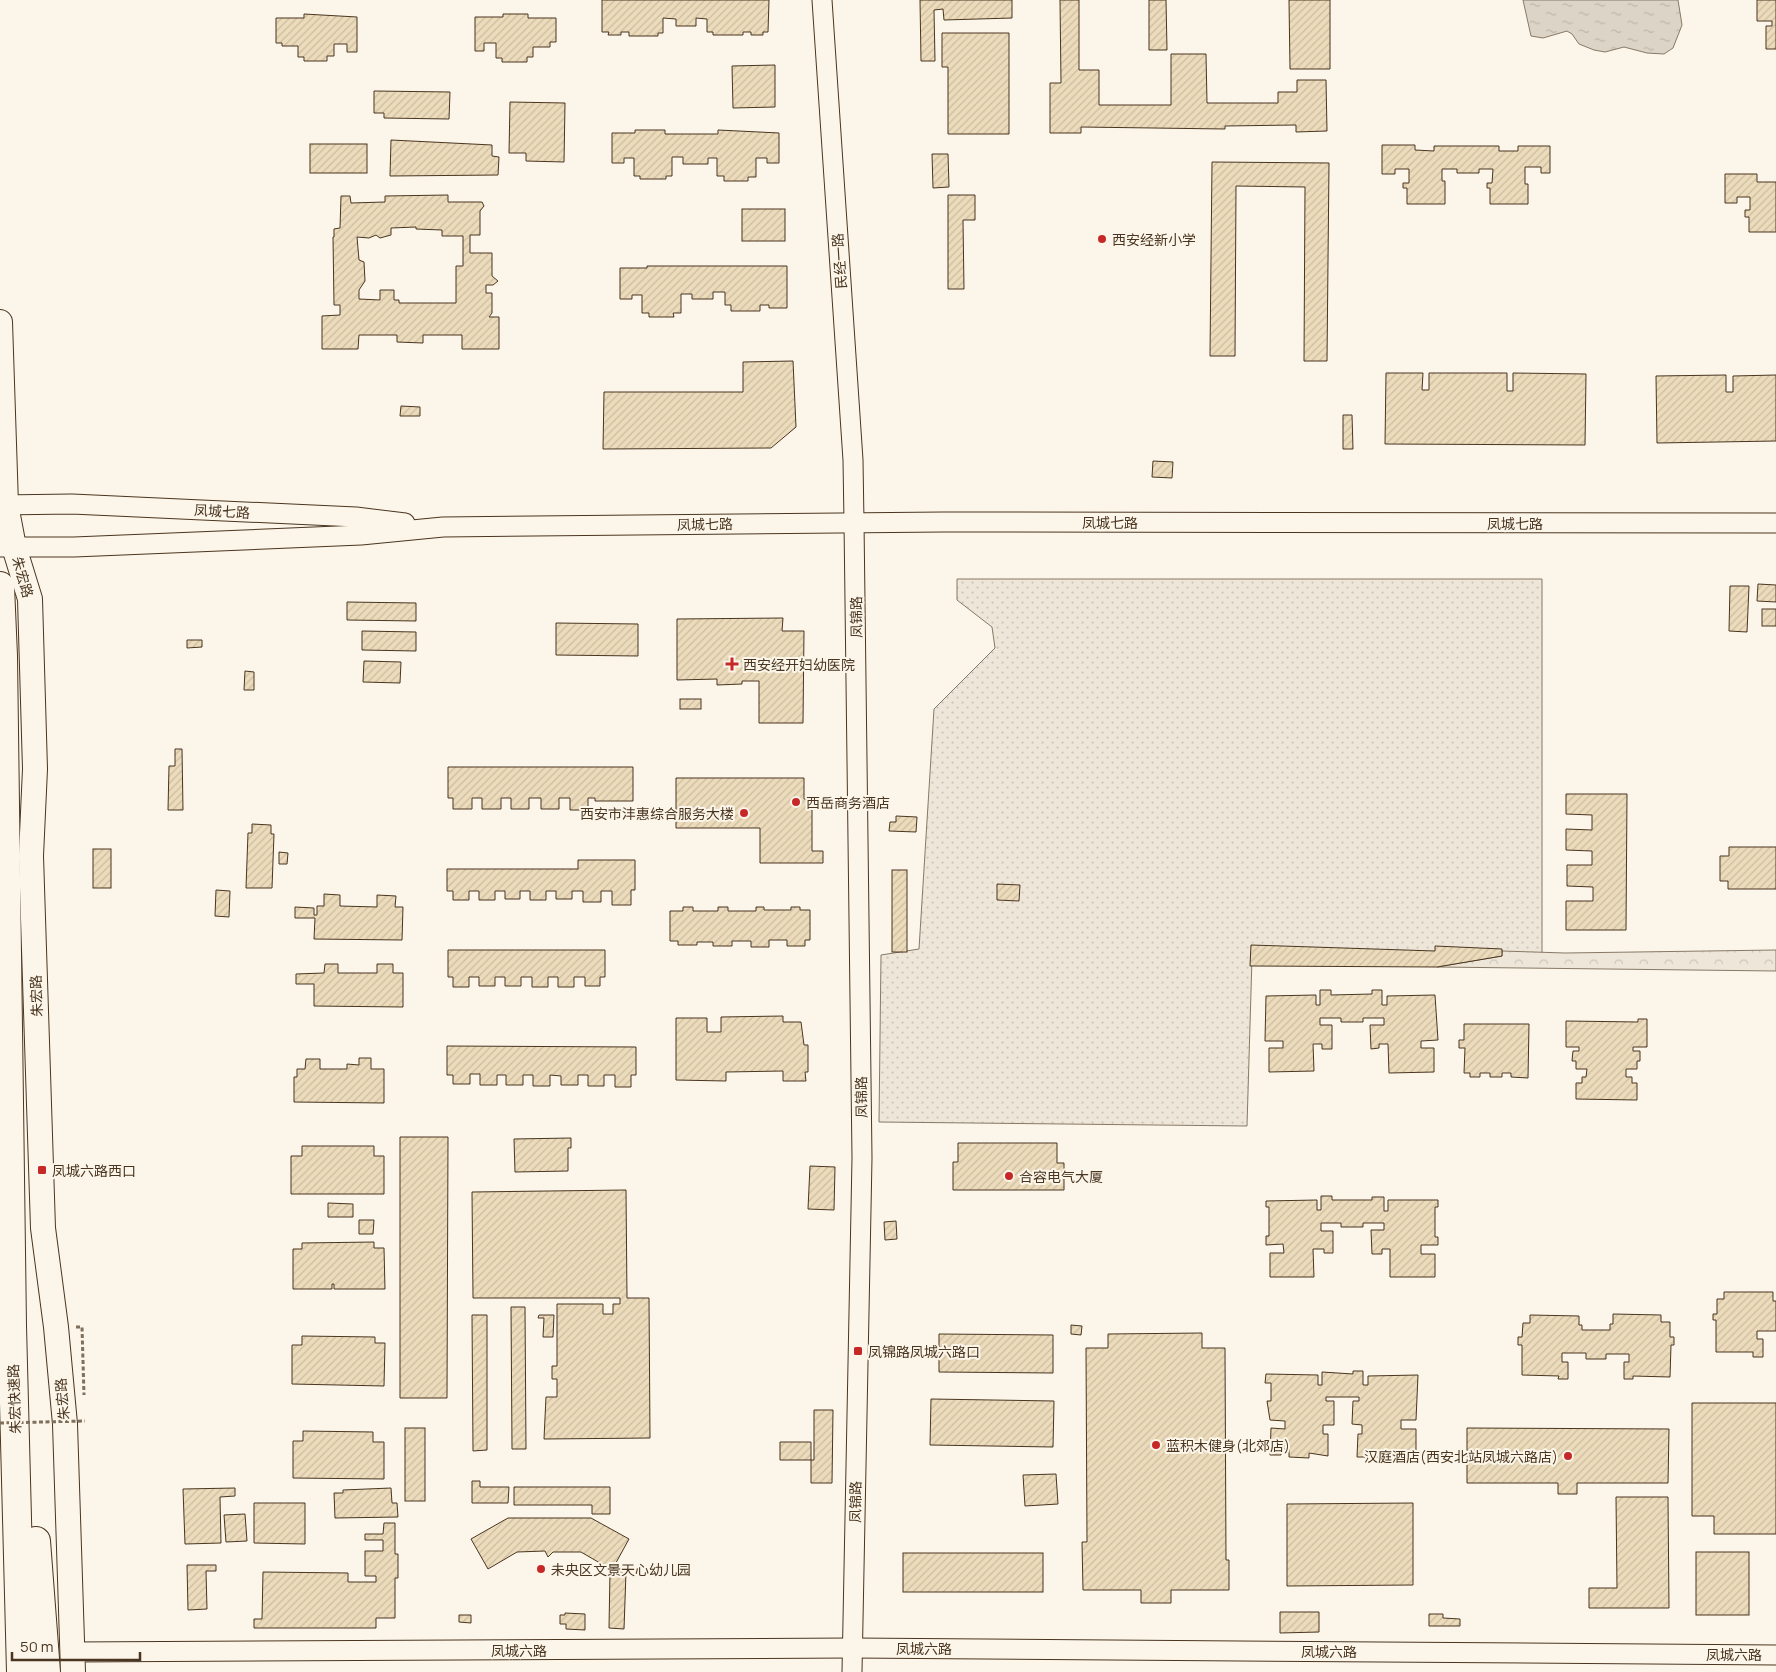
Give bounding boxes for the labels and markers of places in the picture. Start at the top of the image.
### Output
place label: 西安经新小学 [1112,230,1196,249]
marker: 西安经新小学 [1096,233,1108,245]
place label: 西安经开妇幼医院 [743,655,855,674]
marker: 西安经开妇幼医院 [725,657,739,671]
place label: 西岳商务酒店 [806,793,890,812]
marker: 西岳商务酒店 [790,796,802,808]
place label: 西安市沣惠综合服务大楼 [580,804,734,823]
marker: 西安市沣惠综合服务大楼 [738,807,750,819]
place label: 凤城六路西口 [52,1161,136,1180]
marker: 凤城六路西口 [36,1164,48,1176]
place label: 合容电气大厦 [1019,1167,1103,1186]
marker: 合容电气大厦 [1003,1170,1015,1182]
place label: 凤锦路凤城六路口 [868,1342,980,1361]
marker: 凤锦路凤城六路口 [852,1345,864,1357]
place label: 蓝积木健身(北郊店) [1166,1436,1290,1455]
marker: 蓝积木健身(北郊店) [1150,1439,1162,1451]
place label: 汉庭酒店(西安北站凤城六路店) [1364,1447,1558,1466]
marker: 汉庭酒店(西安北站凤城六路店) [1562,1450,1574,1462]
place label: 未央区文景天心幼儿园 [551,1560,691,1579]
marker: 未央区文景天心幼儿园 [535,1563,547,1575]

